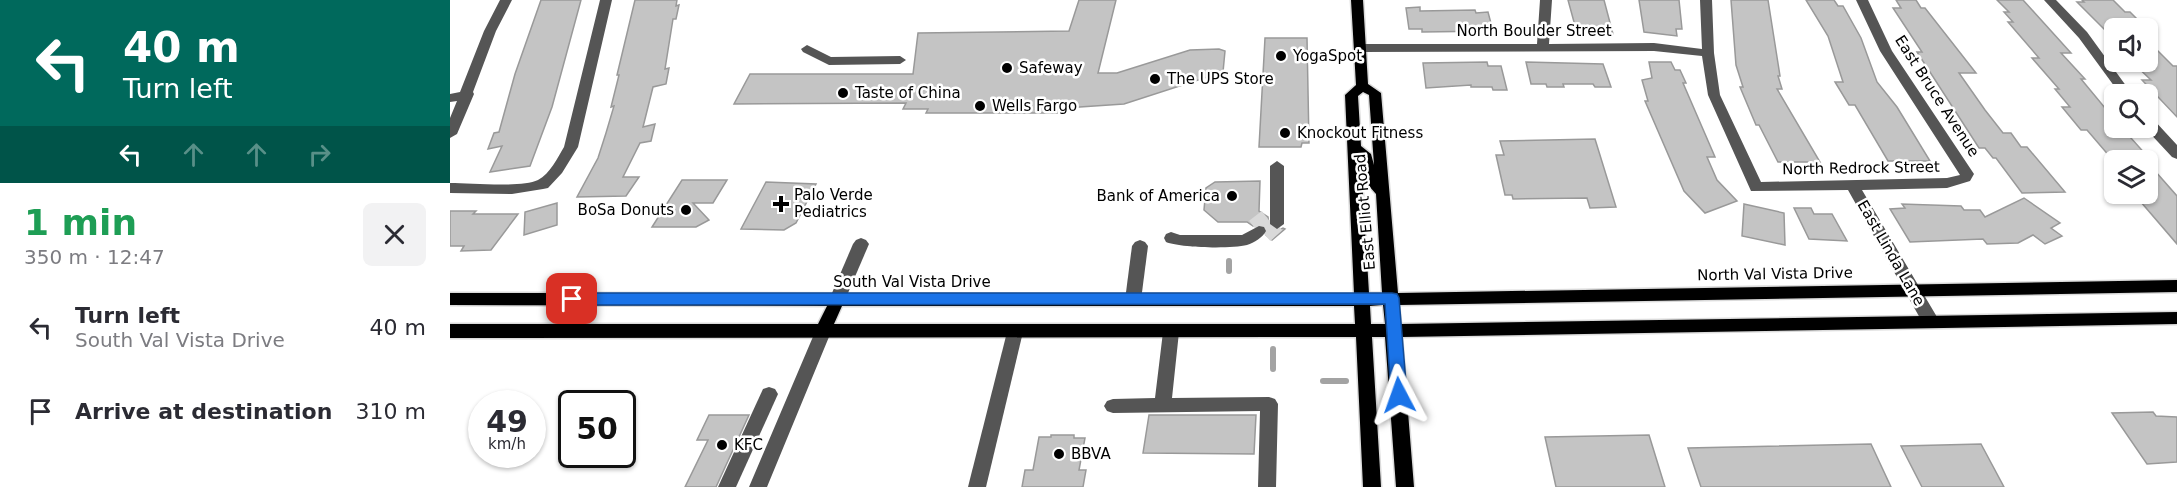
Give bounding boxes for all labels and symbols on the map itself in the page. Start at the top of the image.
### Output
street label: North Boulder Street [1456,22,1612,40]
street label: East Bruce Avenue [1891,32,1983,160]
place label: YogaSpot [1292,47,1362,65]
marker: YogaSpot [1274,49,1288,63]
place label: Safeway [1019,59,1083,77]
marker: Safeway [1000,61,1014,75]
place label: The UPS Store [1166,70,1274,88]
marker: The UPS Store [1148,72,1162,86]
place label: Taste of China [854,84,961,102]
marker: Taste of China [836,86,850,100]
place label: Wells Fargo [992,97,1077,115]
marker: Wells Fargo [973,99,987,113]
place label: Knockout Fitness [1297,124,1423,142]
marker: Knockout Fitness [1278,126,1292,140]
street label: East Elliot Road [1351,153,1379,271]
street label: North Redrock Street [1782,158,1940,178]
place label: Palo Verde Pediatrics [794,186,873,221]
place label: Bank of America [1096,187,1220,205]
marker: Bank of America [1225,189,1239,203]
marker: Palo Verde Pediatrics [772,195,790,213]
street label: East Linda Lane [1853,197,1929,309]
place label: BoSa Donuts [578,201,674,219]
marker: BoSa Donuts [679,203,693,217]
street label: North Val Vista Drive [1697,264,1853,284]
pin [546,273,597,324]
street label: South Val Vista Drive [833,273,991,291]
position arrow [1367,363,1431,427]
speed limit sign: 50 [558,390,636,468]
place label: KFC [734,436,763,454]
marker: KFC [715,438,729,452]
place label: BBVA [1071,445,1111,463]
marker: BBVA [1052,447,1066,461]

